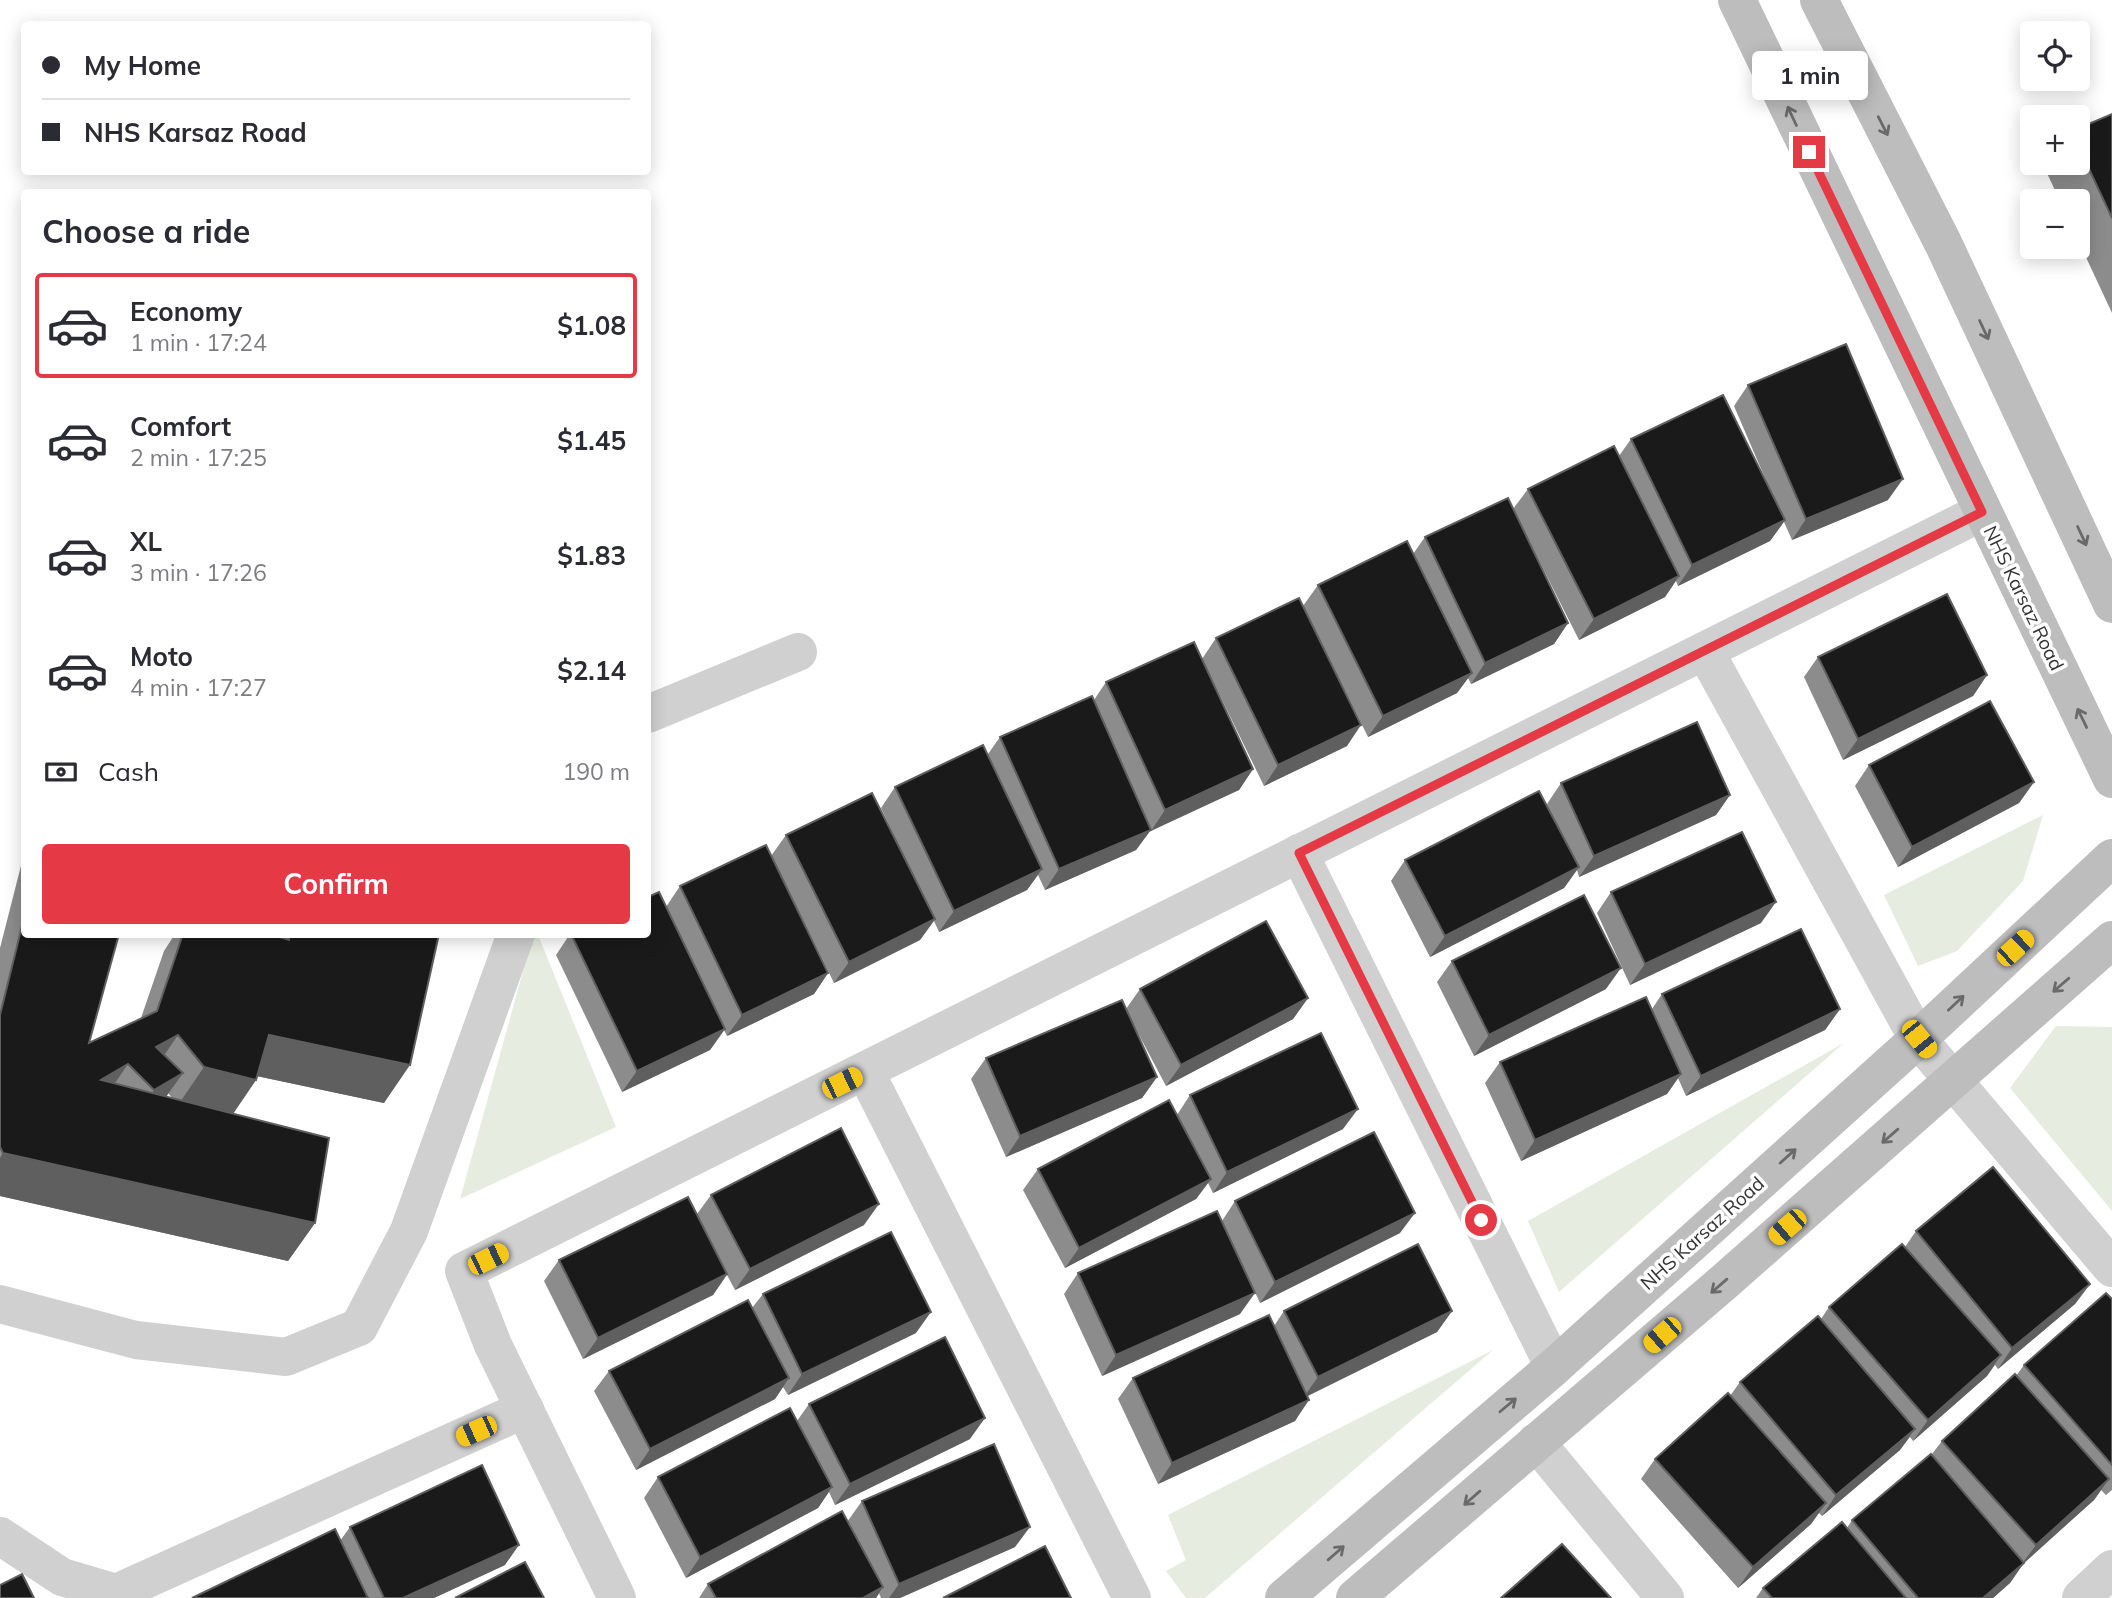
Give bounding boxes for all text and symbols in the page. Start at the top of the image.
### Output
map controls [2020,21,2090,259]
button: locate [2020,21,2090,91]
text: My Home [84,49,201,82]
callout: 1 min [1751,51,1867,100]
text: 1 min [1780,61,1840,90]
one-way arrow [1784,105,1797,126]
button: + [2020,105,2090,175]
one-way arrow [1877,115,1891,136]
text: NHS Karsaz Road [84,116,307,149]
route end [1793,136,1825,168]
button: − [2020,189,2090,259]
text: Choose a ride [42,211,250,251]
icon: car [46,294,109,357]
text: Economy [130,295,242,328]
text: $1.08 [557,309,626,342]
one-way arrow [1978,319,1991,340]
text: 1 min · 17:24 [130,328,267,357]
icon: car [46,409,109,472]
text: Comfort [130,410,231,443]
text: $1.45 [557,424,626,457]
text: 2 min · 17:25 [130,443,267,472]
street label: NHS Karsaz Road [1979,522,2069,674]
icon: car [46,524,109,587]
text: XL [130,525,162,558]
one-way arrow [2075,525,2089,546]
text: $1.83 [557,539,626,572]
text: 3 min · 17:26 [130,558,267,587]
icon: car [46,639,109,702]
text: Moto [130,640,193,673]
text: $2.14 [557,654,626,687]
text: 4 min · 17:27 [130,673,267,702]
one-way arrow [2075,708,2089,729]
icon: cash [42,753,80,791]
text: Cash [98,755,159,788]
text: 190 m [562,757,630,786]
button: Confirm [42,844,630,924]
car [1993,926,2038,970]
one-way arrow [2052,977,2070,993]
one-way arrow [1947,995,1964,1012]
car [1898,1016,1941,1062]
car [819,1064,866,1102]
one-way arrow [1882,1127,1899,1144]
one-way arrow [1779,1148,1797,1164]
street label: NHS Karsaz Road [1635,1171,1769,1295]
route start [1465,1204,1497,1236]
car [1765,1205,1810,1249]
car [465,1240,512,1278]
one-way arrow [1711,1278,1729,1294]
car [1640,1313,1685,1357]
one-way arrow [1499,1397,1517,1413]
car [453,1413,500,1449]
one-way arrow [1463,1490,1481,1506]
one-way arrow [1326,1545,1344,1561]

